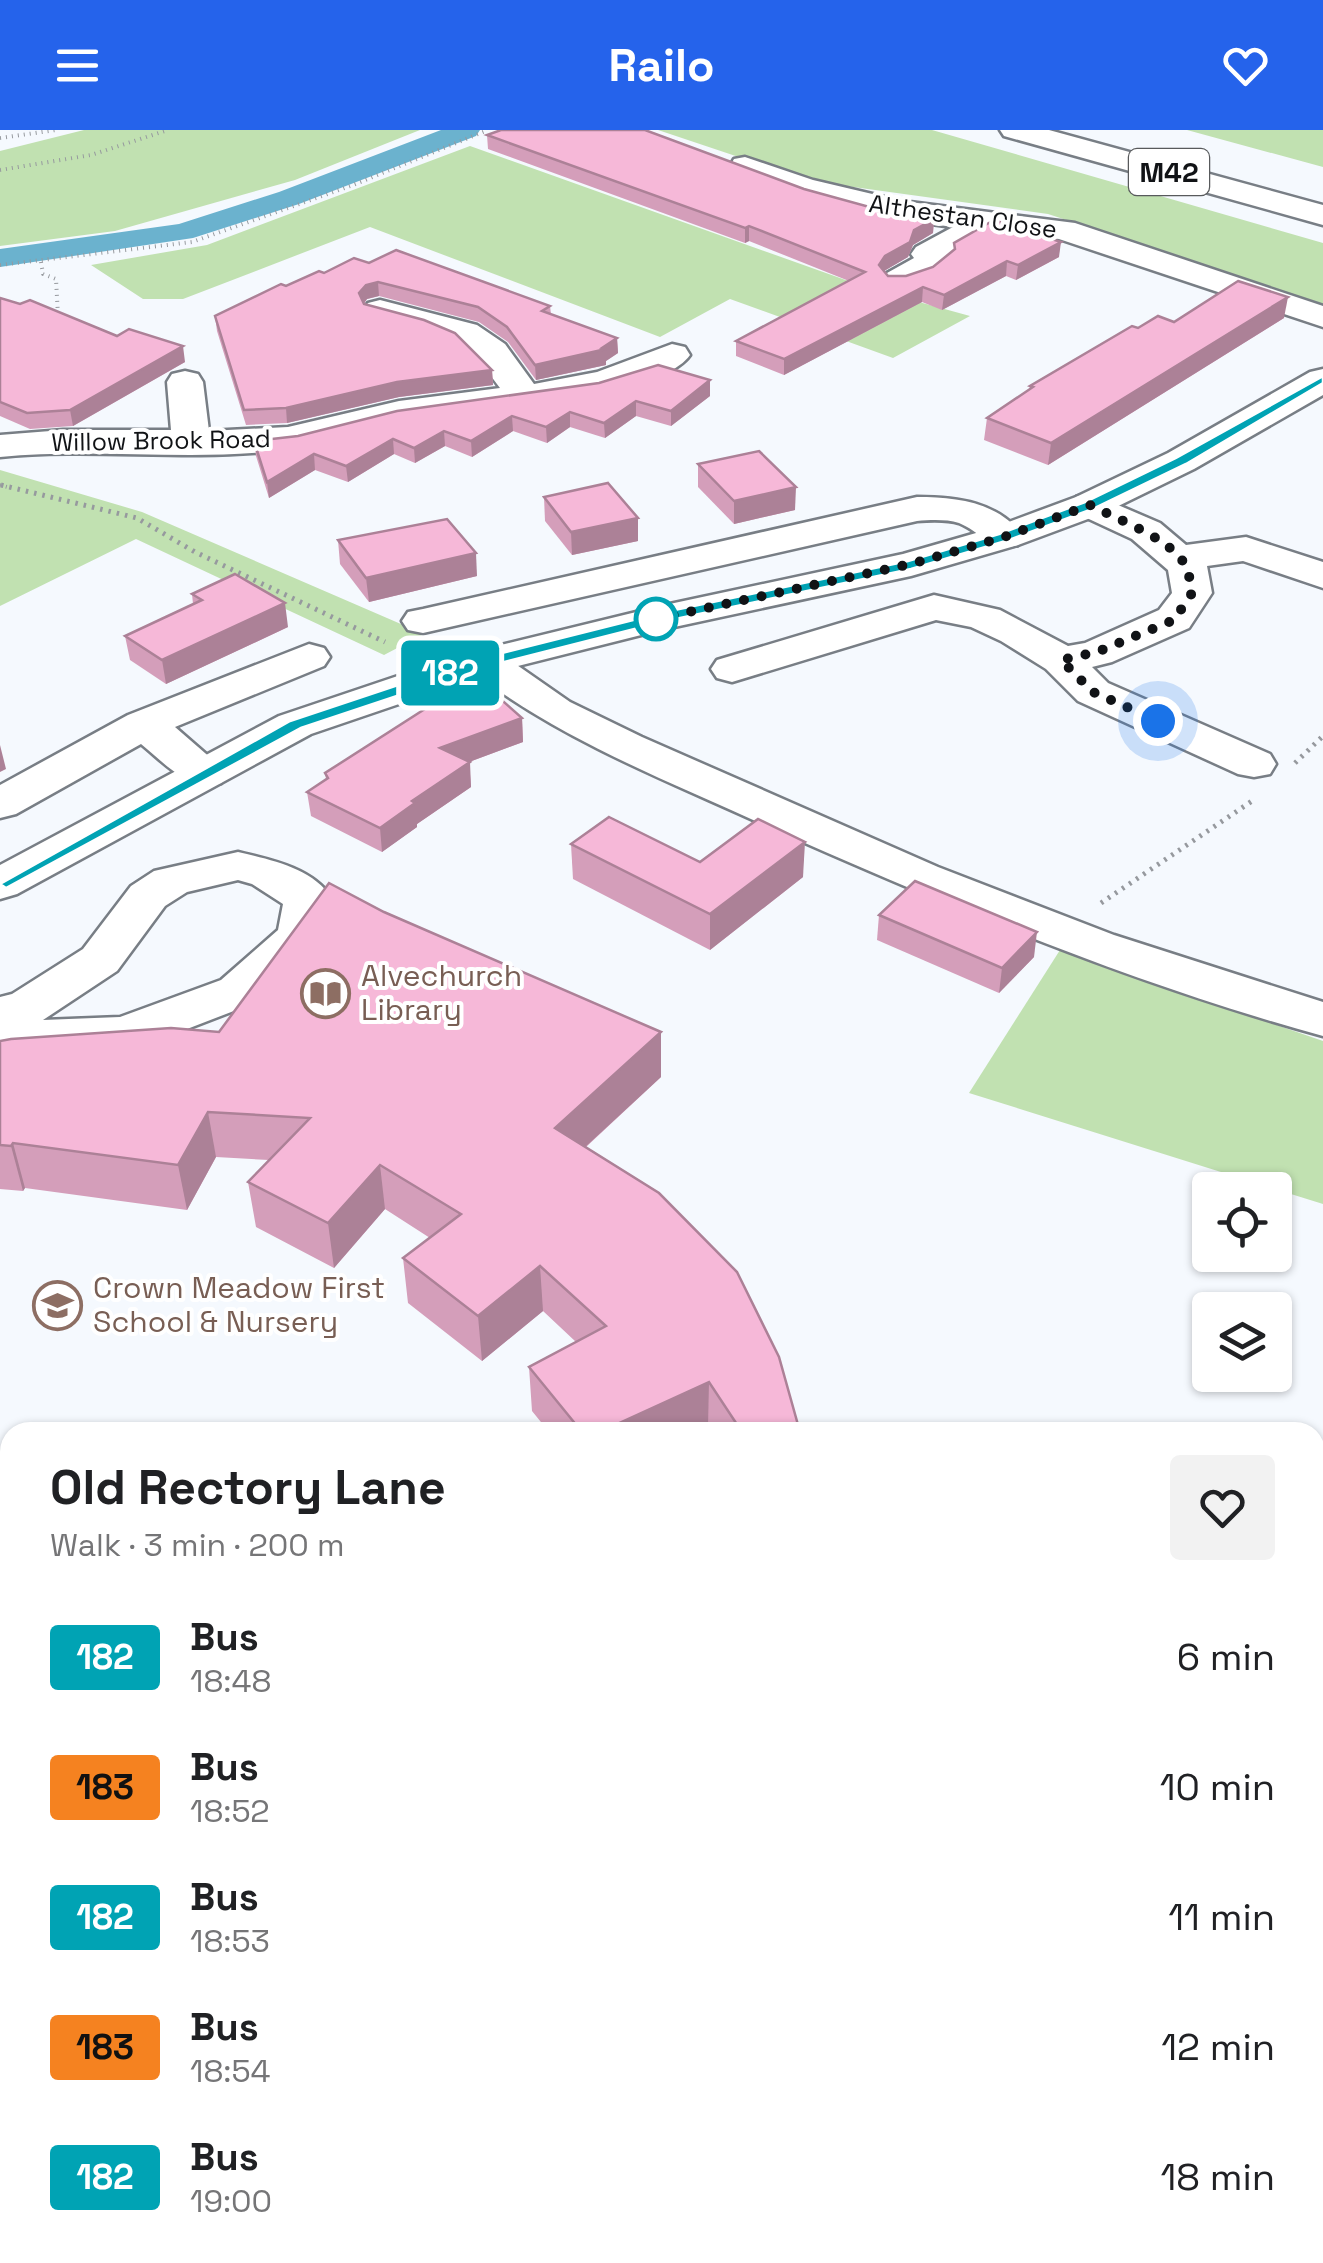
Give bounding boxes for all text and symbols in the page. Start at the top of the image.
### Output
text: Railo [609,37,714,94]
icon: menu [50,38,105,93]
icon: heart [1218,38,1273,93]
road number: M42 [1129,149,1209,195]
street label: Althestan Close [867,187,1059,245]
street label: Willow Brook Road [51,422,271,458]
unlabelled marker [635,598,677,640]
line badge: 182 [392,640,508,706]
text: 182 [421,651,479,695]
your location [1133,696,1183,746]
place label: Alvechurch Library [361,956,522,1029]
library icon: Alvechurch Library [300,967,352,1019]
map controls [1192,1172,1292,1392]
button: locate [1192,1172,1292,1272]
place label: Crown Meadow First School & Nursery [93,1268,385,1341]
school or university icon: Crown Meadow First School & Nursery [32,1279,84,1331]
button: layers [1192,1292,1292,1392]
button: heart [1170,1455,1275,1560]
text: Old Rectory Lane [50,1457,446,1518]
text: Walk · 3 min · 200 m [50,1525,345,1565]
text: Bus [190,1613,259,1661]
text: 6 min [1177,1633,1275,1681]
text: 182 [76,1635,134,1679]
text: 18:48 [190,1661,271,1701]
text: Bus [190,1743,259,1791]
text: 10 min [1160,1763,1275,1811]
text: 183 [76,1765,134,1809]
text: 18:52 [190,1791,270,1831]
text: Bus [190,1873,259,1921]
text: 11 min [1168,1893,1275,1941]
text: 182 [76,1895,134,1939]
text: 18:53 [190,1921,270,1961]
text: Bus [190,2003,259,2051]
text: 12 min [1161,2023,1275,2071]
text: 183 [76,2025,134,2069]
text: 18:54 [190,2051,271,2091]
text: Bus [190,2133,259,2181]
text: 18 min [1160,2153,1275,2201]
text: 182 [76,2155,134,2199]
text: 19:00 [190,2181,272,2221]

